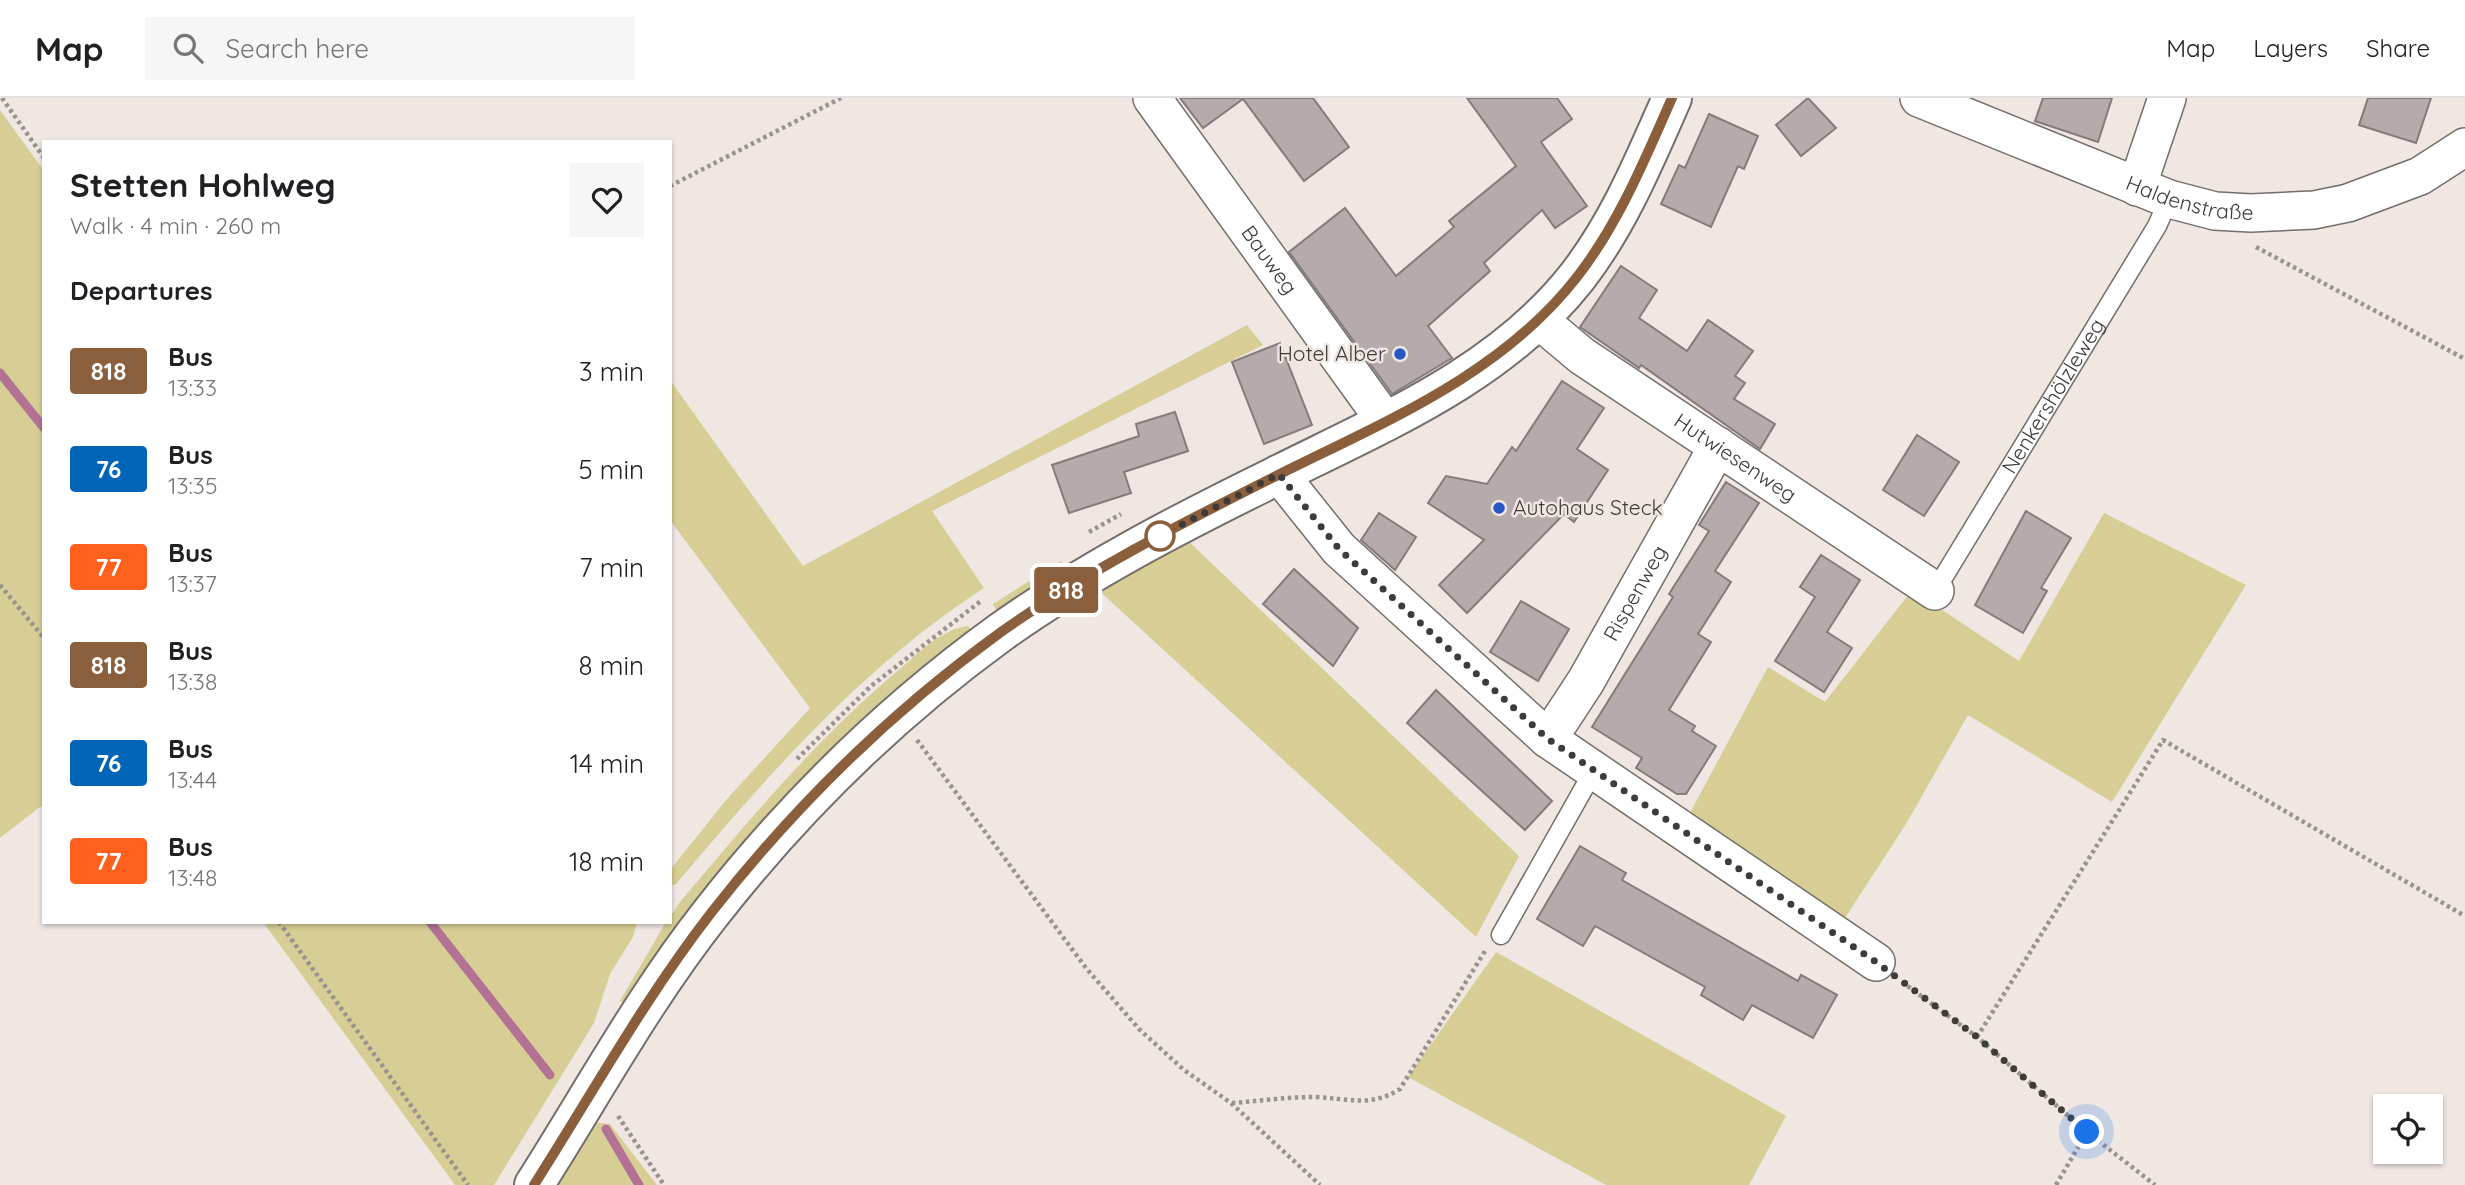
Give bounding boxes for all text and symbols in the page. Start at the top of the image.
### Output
search box [145,17,635,80]
text: Map [35,28,103,69]
icon: search [169,29,207,67]
text: Search here [225,32,369,65]
text: Map [2166,33,2215,63]
text: Layers [2253,33,2328,63]
text: Share [2366,33,2430,63]
button: heart [570,163,644,237]
text: Stetten Hohlweg [70,164,336,205]
street label: Haldenstraße [2122,169,2254,225]
text: Walk · 4 min · 260 m [70,211,281,240]
street label: Bauweg [1236,220,1304,299]
text: Departures [70,274,213,307]
street label: Nenkershölzleweg [1996,313,2110,478]
text: Bus [168,340,213,373]
place label: Hotel Alber [1278,340,1386,366]
marker: Hotel Alber [1392,346,1408,362]
text: 3 min [579,355,644,388]
text: 818 [91,356,126,386]
text: 13:33 [168,373,217,402]
street label: Hutwiesenweg [1669,407,1802,507]
text: Bus [168,438,213,471]
text: 5 min [578,453,644,486]
text: 76 [96,454,121,484]
text: 13:35 [168,471,217,500]
place label: Autohaus Steck [1513,494,1663,520]
marker: Autohaus Steck [1491,500,1507,516]
unlabelled marker [1145,521,1175,551]
text: Bus [168,536,213,569]
street label: Rispenweg [1597,540,1672,645]
text: 7 min [579,551,644,584]
text: 77 [95,552,122,582]
line badge: 818 [1026,567,1106,613]
text: 13:37 [168,569,217,598]
text: 818 [1048,575,1084,605]
text: Bus [168,634,213,667]
text: 8 min [579,649,644,682]
text: 818 [91,650,126,680]
text: 13:38 [168,667,217,696]
text: Bus [168,732,213,765]
text: 14 min [570,747,644,780]
text: 76 [96,748,121,778]
text: 13:44 [168,765,217,794]
text: Bus [168,830,213,863]
text: 18 min [569,845,644,878]
text: 77 [95,846,122,876]
text: 13:48 [168,863,217,892]
map controls [2373,1094,2443,1164]
button: locate [2373,1094,2443,1164]
your location [2069,1114,2104,1149]

